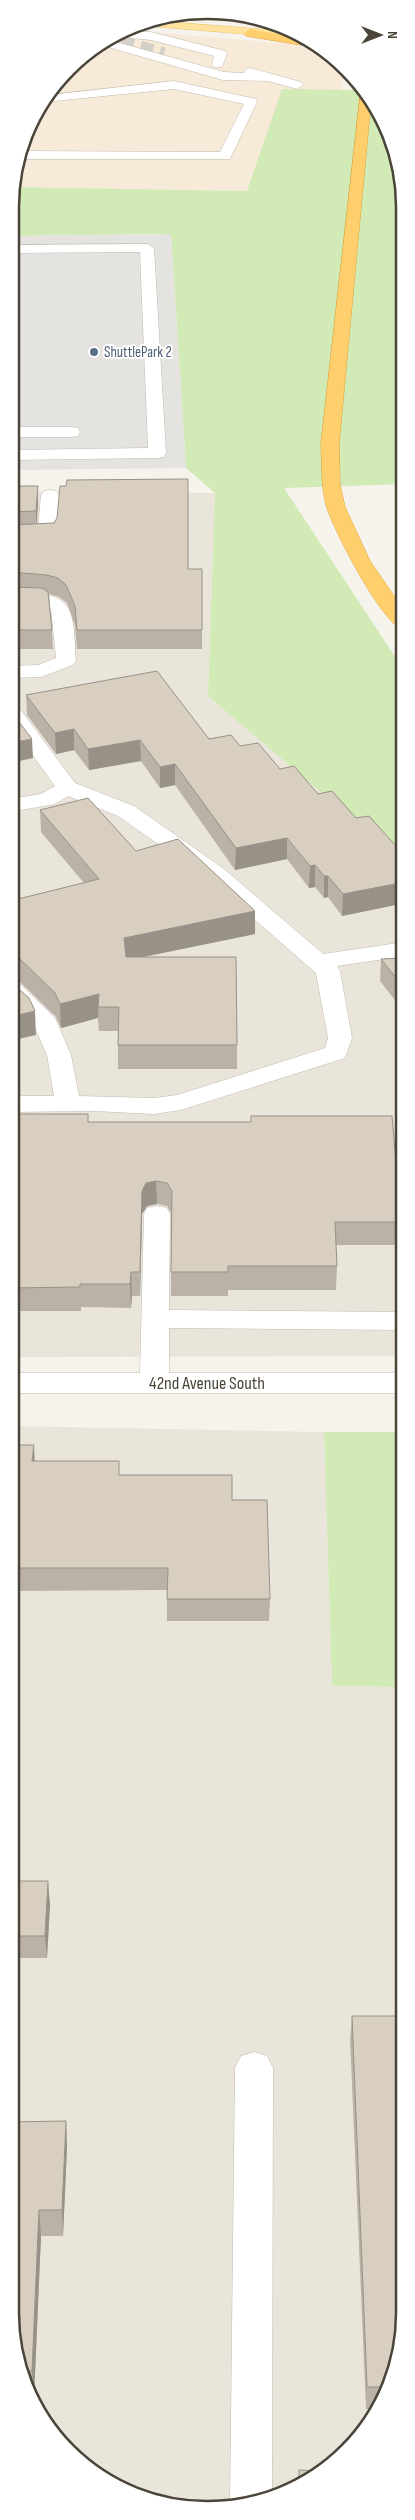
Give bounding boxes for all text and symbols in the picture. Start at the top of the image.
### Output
north arrow [355,10,405,60]
text: N [384,31,401,39]
place label: ShuttlePark 2 [104,343,172,362]
marker: ShuttlePark 2 [88,346,100,358]
street label: 42nd Avenue South [149,1373,265,1394]

